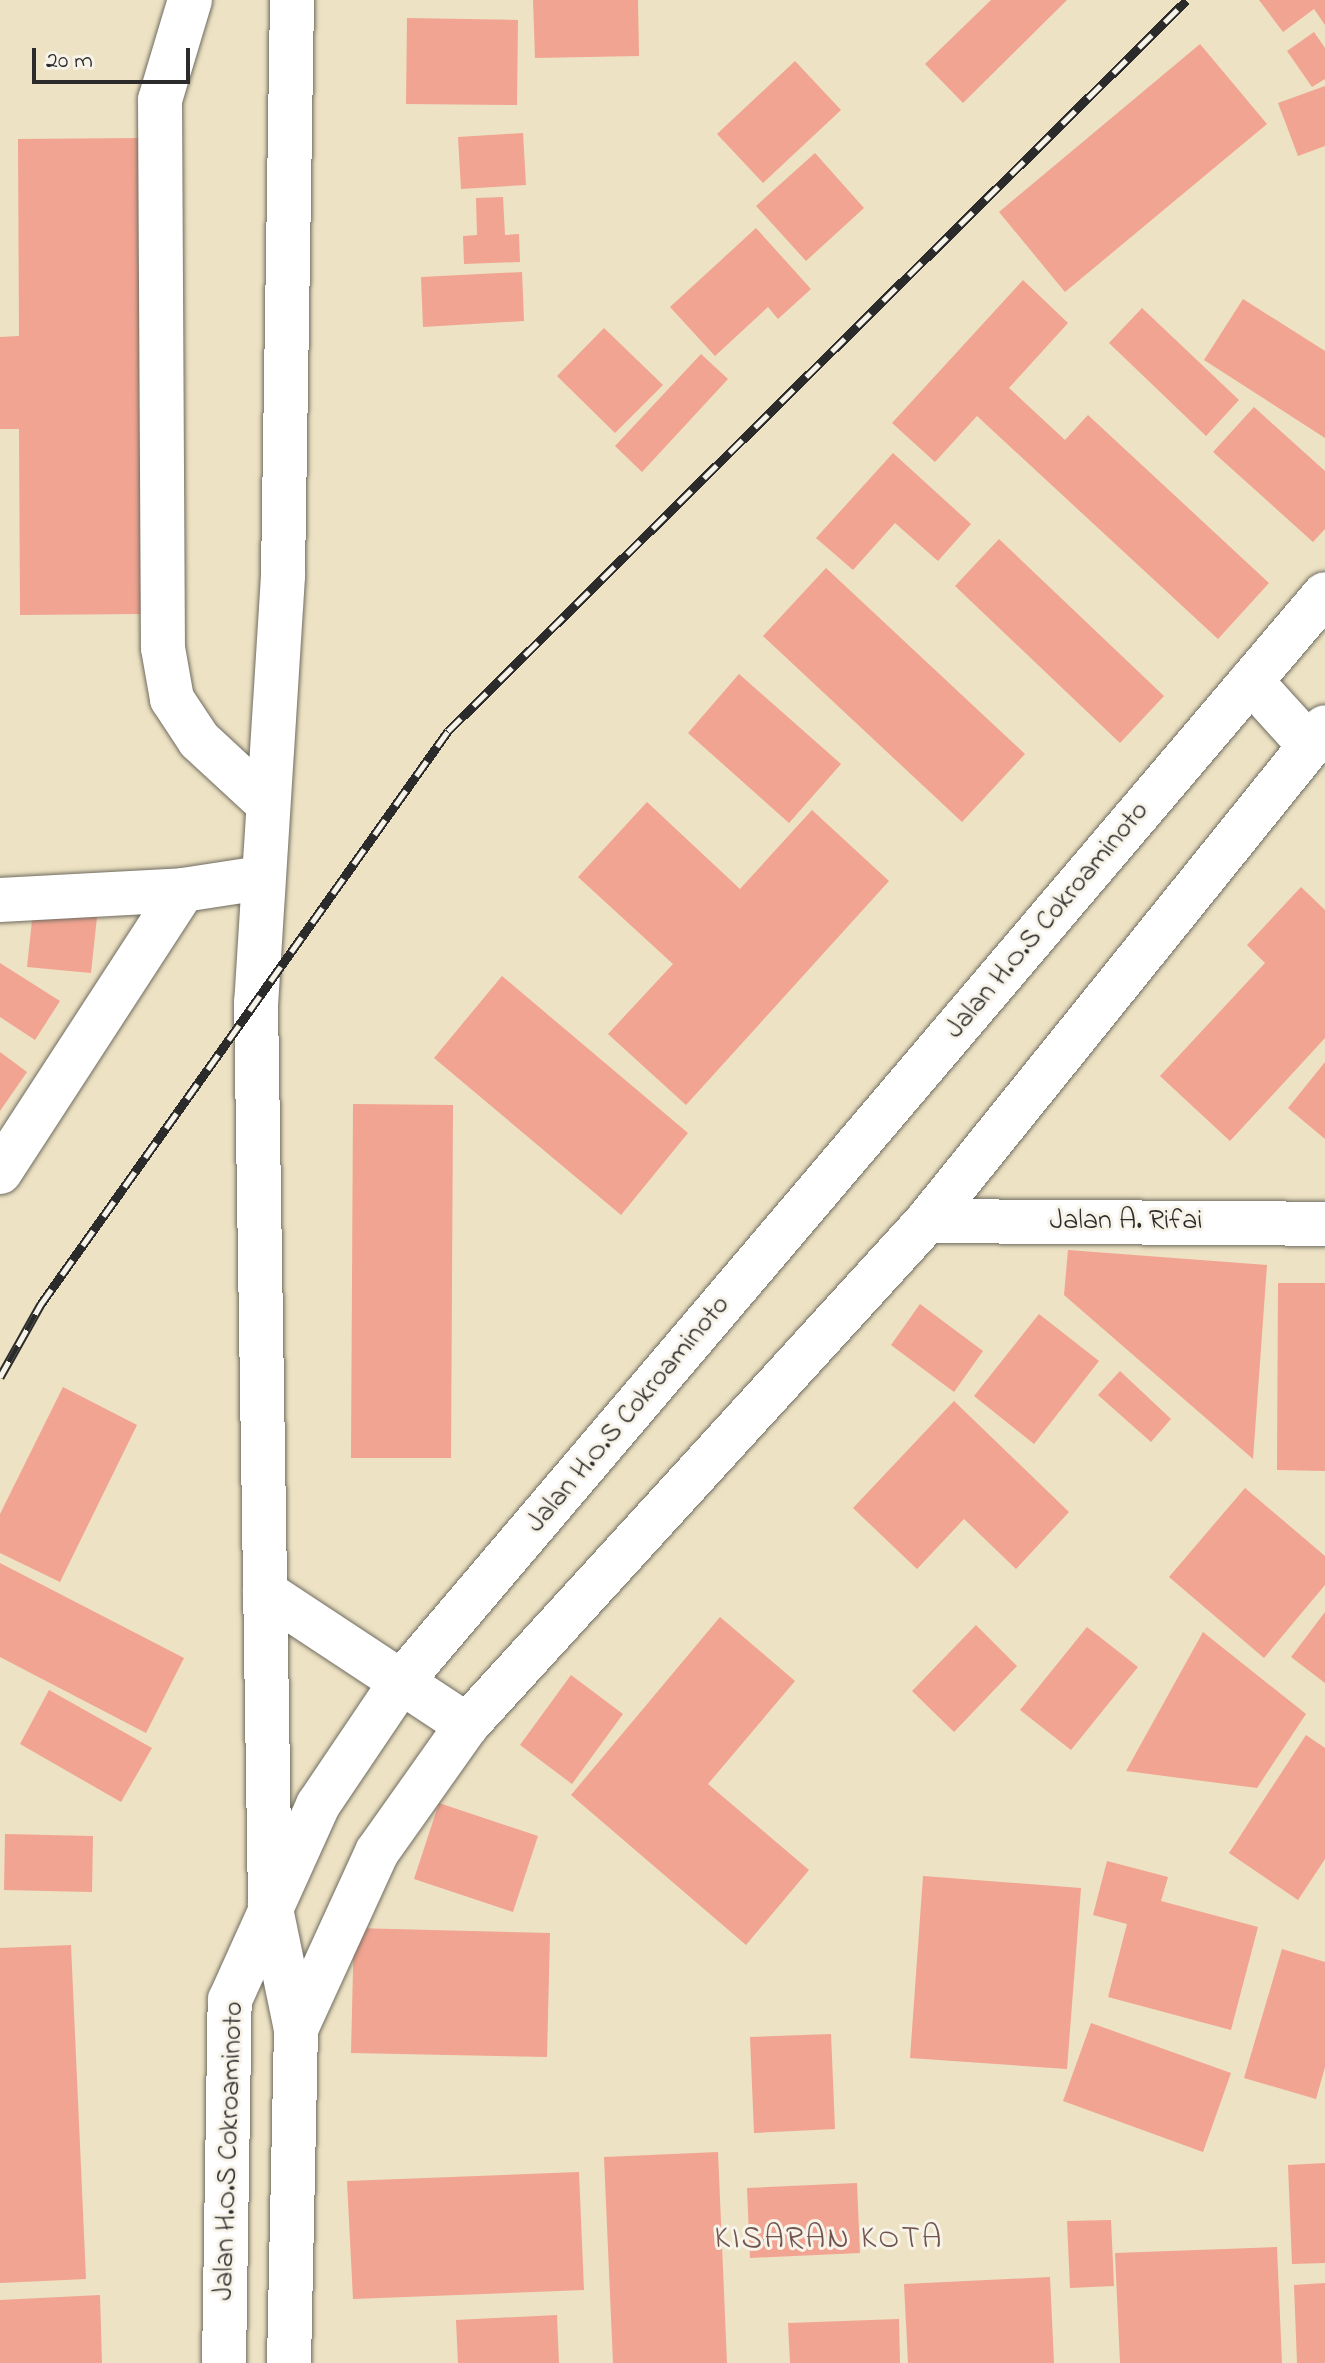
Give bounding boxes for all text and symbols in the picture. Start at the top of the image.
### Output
scale bar [36,32,194,82]
text: 20 m [46,44,93,79]
street label: Jalan H.O.S Cokroaminoto [939,796,1157,1046]
street label: Jalan A. Rifai [1049,1205,1203,1239]
street label: Jalan H.O.S Cokroaminoto [520,1290,738,1540]
street label: Jalan H.O.S Cokroaminoto [208,2001,252,2301]
district label: KISARAN KOTA [715,2221,943,2259]

